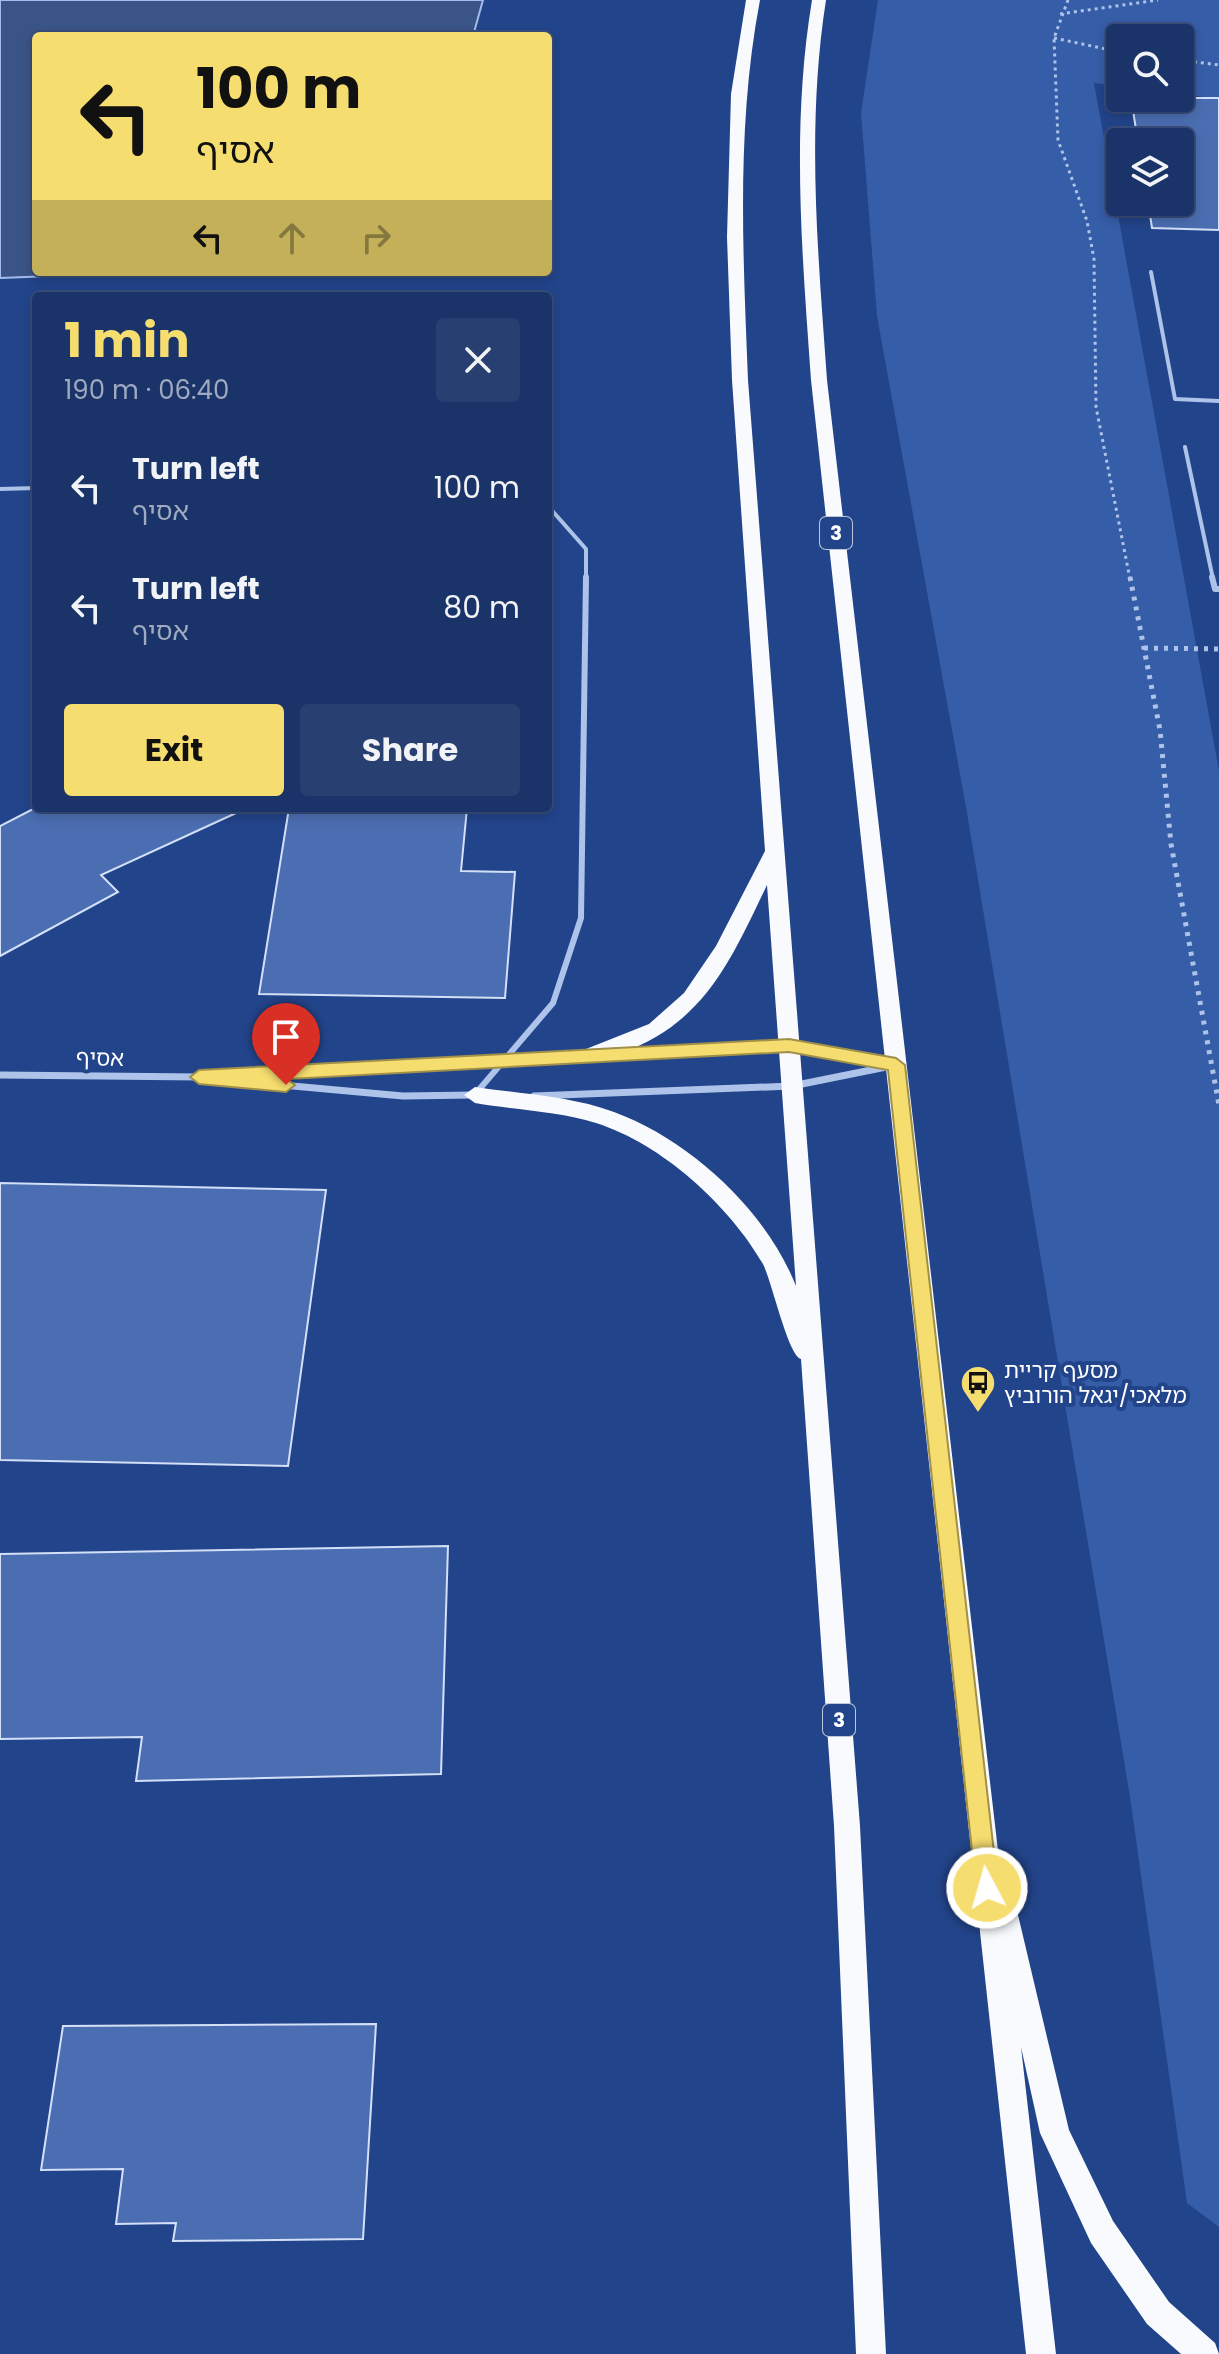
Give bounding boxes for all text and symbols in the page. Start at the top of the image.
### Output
map controls [1106,24,1194,216]
button: search [1106,24,1194,112]
text: 100 m [196,49,361,128]
icon: left [64,64,168,168]
text: אסיף [196,125,275,176]
button: layers [1106,128,1194,216]
icon: left [186,216,230,260]
icon: ahead [270,216,314,260]
icon: right [354,216,398,260]
text: 1 min [64,307,190,374]
button: close [436,318,520,402]
text: 190 m · 06:40 [64,372,229,408]
text: Turn left [132,447,260,490]
icon: left [64,466,108,510]
text: 100 m [434,466,520,509]
text: אסיף [132,493,189,529]
road number: 3 [820,517,852,549]
text: Turn left [132,567,260,610]
icon: left [64,586,108,630]
text: 80 m [443,586,520,629]
text: אסיף [132,613,189,649]
button: Exit [64,704,284,796]
button: Share [300,704,520,796]
pin [252,1003,320,1085]
icon: arrive [264,1015,308,1059]
street label: אסיף [76,1042,124,1074]
place label: מסעף קריית מלאכי/יגאל הורוביץ [1004,1355,1187,1411]
bus stop icon: מסעף קריית מלאכי/יגאל הורוביץ [959,1364,997,1414]
road number: 3 [823,1704,855,1736]
position arrow [945,1846,1029,1930]

